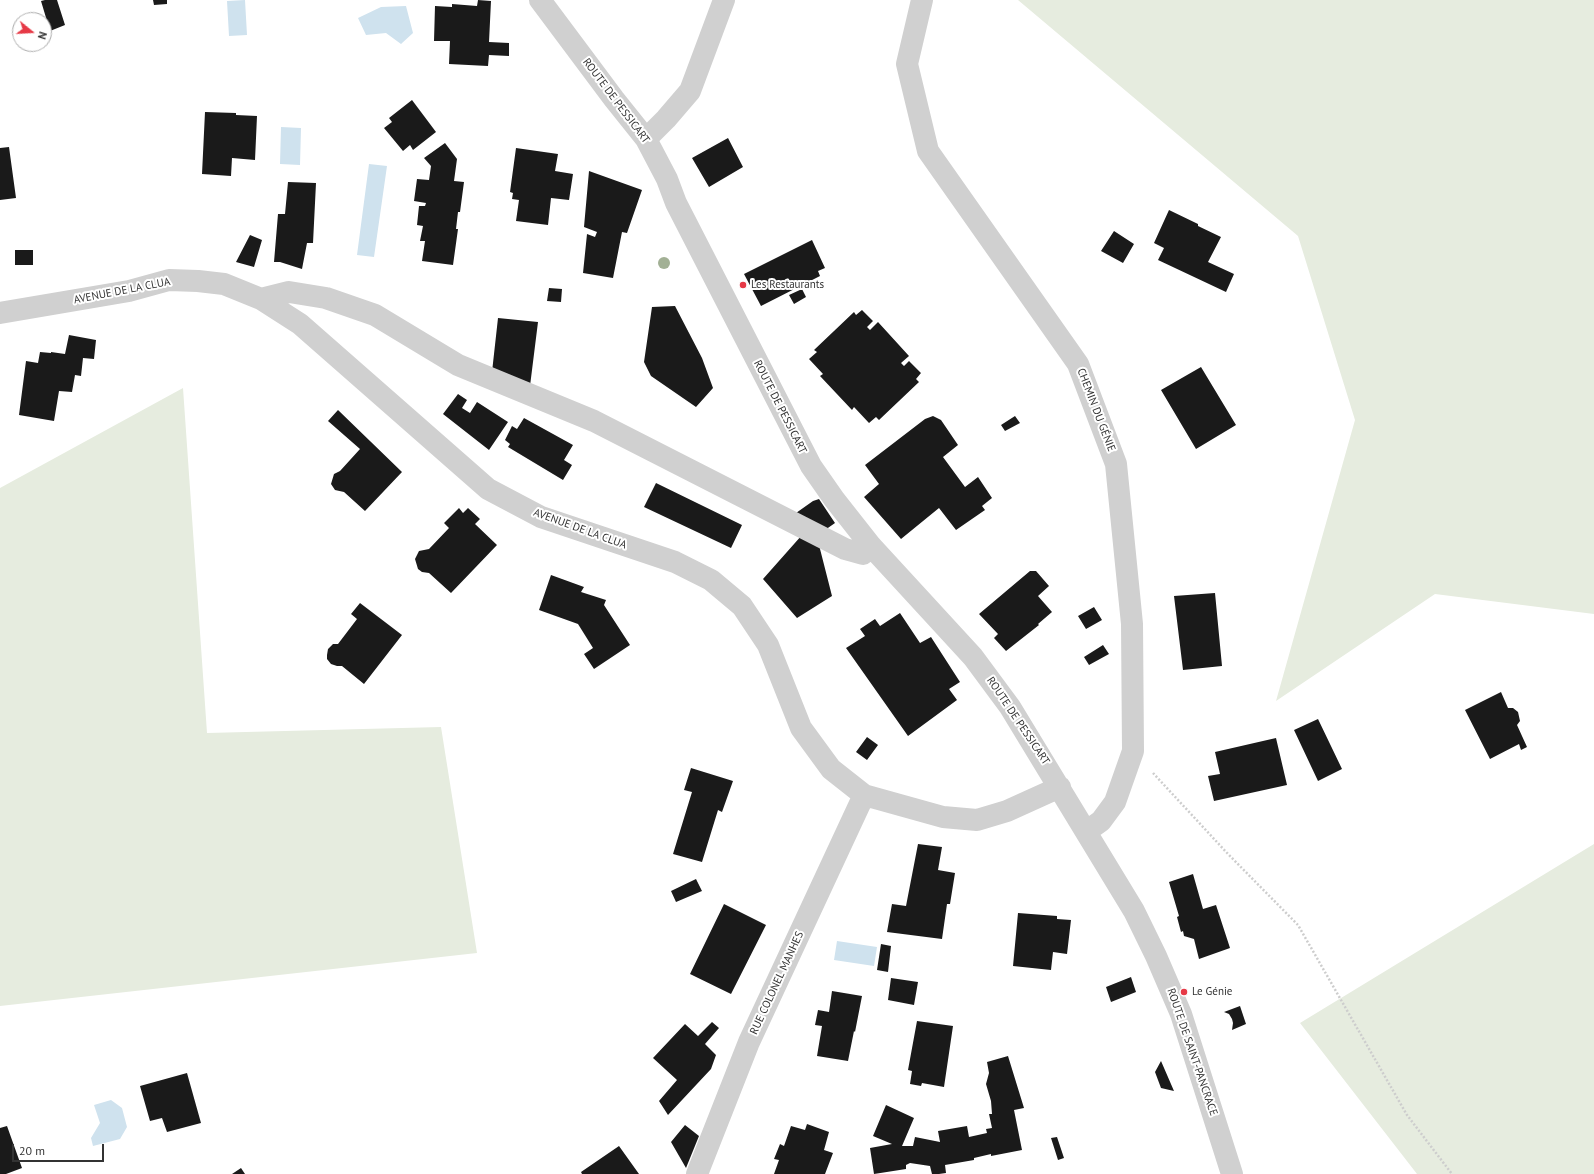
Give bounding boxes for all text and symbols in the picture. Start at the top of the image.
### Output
north arrow [12,12,52,52]
text: N [35,30,50,41]
street label: ROUTE DE PESSICART [580,56,652,146]
street label: AVENUE DE LA CLUA [73,275,171,307]
place label: Les Restaurants [751,278,824,292]
marker: Les Restaurants [738,280,748,290]
street label: ROUTE DE PESSICART [751,358,809,456]
street label: CHEMIN DU GÉNIE [1074,366,1118,454]
street label: AVENUE DE LA CLUA [532,506,628,552]
street label: ROUTE DE PESSICART [984,675,1052,767]
street label: RUE COLONEL MANHES [747,929,807,1037]
place label: Le Génie [1192,985,1232,999]
street label: ROUTE DE SAINT-PANCRACE [1164,987,1220,1117]
marker: Le Génie [1179,987,1189,997]
scale bar [14,1136,106,1162]
text: 20 m [19,1143,45,1158]

